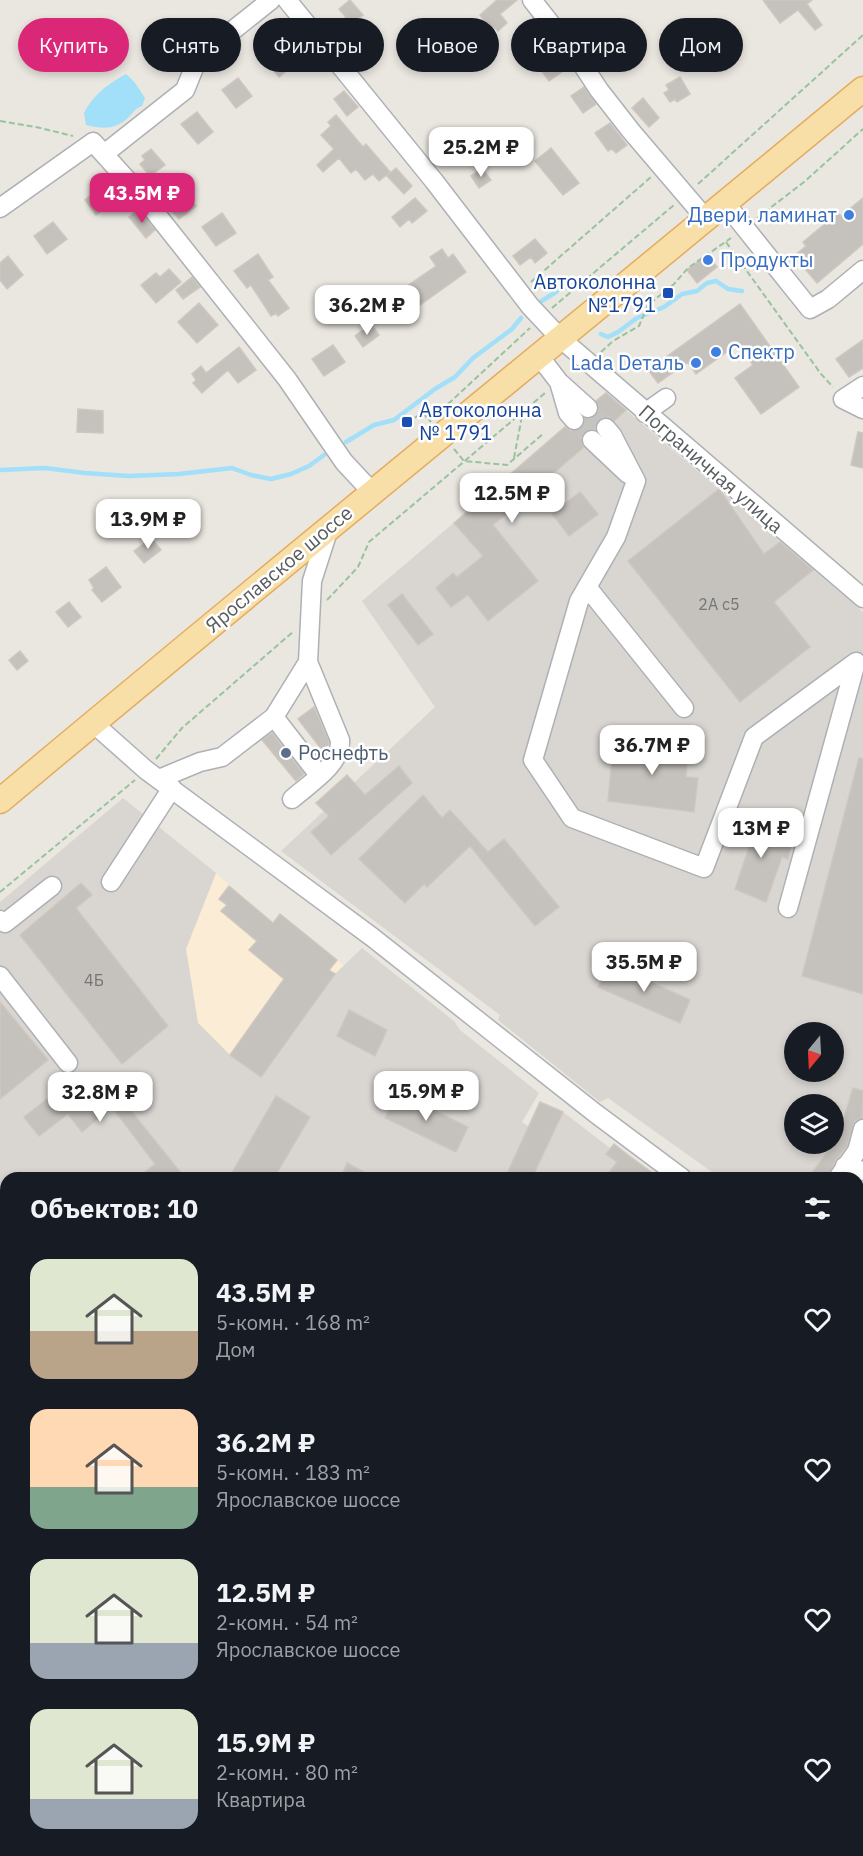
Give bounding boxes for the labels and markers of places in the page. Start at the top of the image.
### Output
pin: 25.2M ₽ [426,127,536,178]
pin: 43.5M ₽ [87,173,197,224]
place label: Двери, ламинат [688,201,838,228]
marker: Двери, ламинат [842,208,856,222]
place label: Продукты [720,246,813,273]
marker: Продукты [701,253,715,267]
place label: Автоколонна №1791 [533,268,656,318]
pin: 36.2M ₽ [312,285,422,336]
marker: Автоколонна №1791 [661,286,675,300]
place label: Спектр [728,338,795,365]
marker: Спектр [709,345,723,359]
place label: Lada Dеталь [570,349,684,376]
marker: Lada Dеталь [689,356,703,370]
place label: Автоколонна № 1791 [419,396,542,446]
marker: Автоколонна № 1791 [400,415,414,429]
pin: 12.5M ₽ [457,473,567,524]
pin: 13.9M ₽ [93,499,203,550]
pin: 36.7M ₽ [597,725,707,776]
place label: Роснефть [298,739,388,766]
marker: Роснефть [279,746,293,760]
pin: 13M ₽ [719,808,803,859]
pin: 35.5M ₽ [589,942,699,993]
pin: 15.9M ₽ [371,1071,481,1122]
pin: 32.8M ₽ [45,1072,155,1123]

